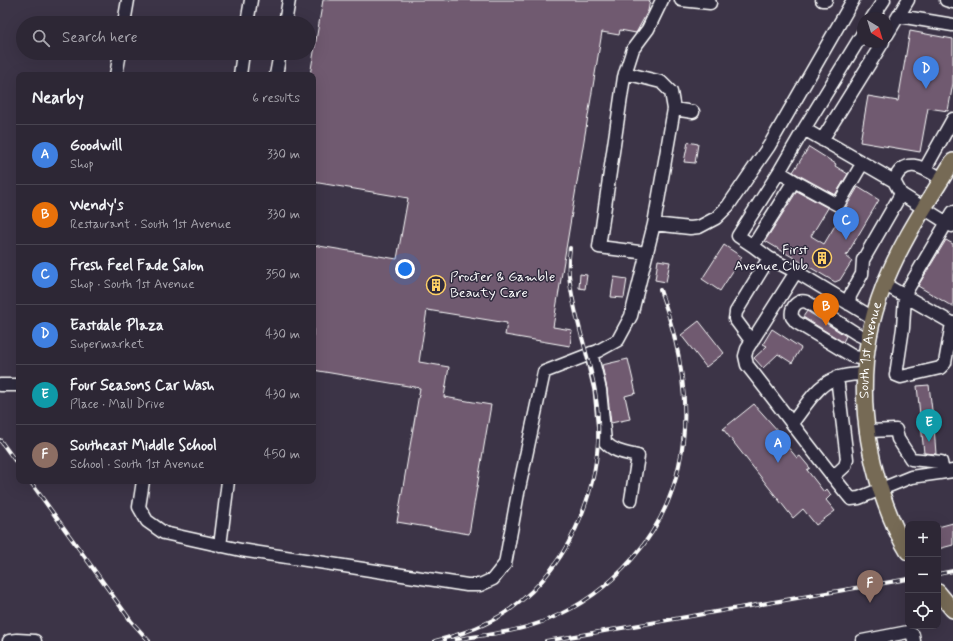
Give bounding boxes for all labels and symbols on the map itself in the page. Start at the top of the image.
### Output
north arrow [857,12,893,48]
pin: D [913,56,939,89]
pin: C [833,207,859,240]
place label: First Avenue Club [734,241,808,275]
building icon: First Avenue Club [811,247,833,269]
your location [395,259,415,279]
place label: Procter & Gamble Beauty Care [450,268,555,302]
building icon: Procter & Gamble Beauty Care [425,274,447,296]
pin: B [813,293,839,326]
street label: South 1st Avenue [855,299,887,399]
pin: E [916,409,942,442]
pin: A [765,430,791,463]
pin: F [857,570,883,603]

